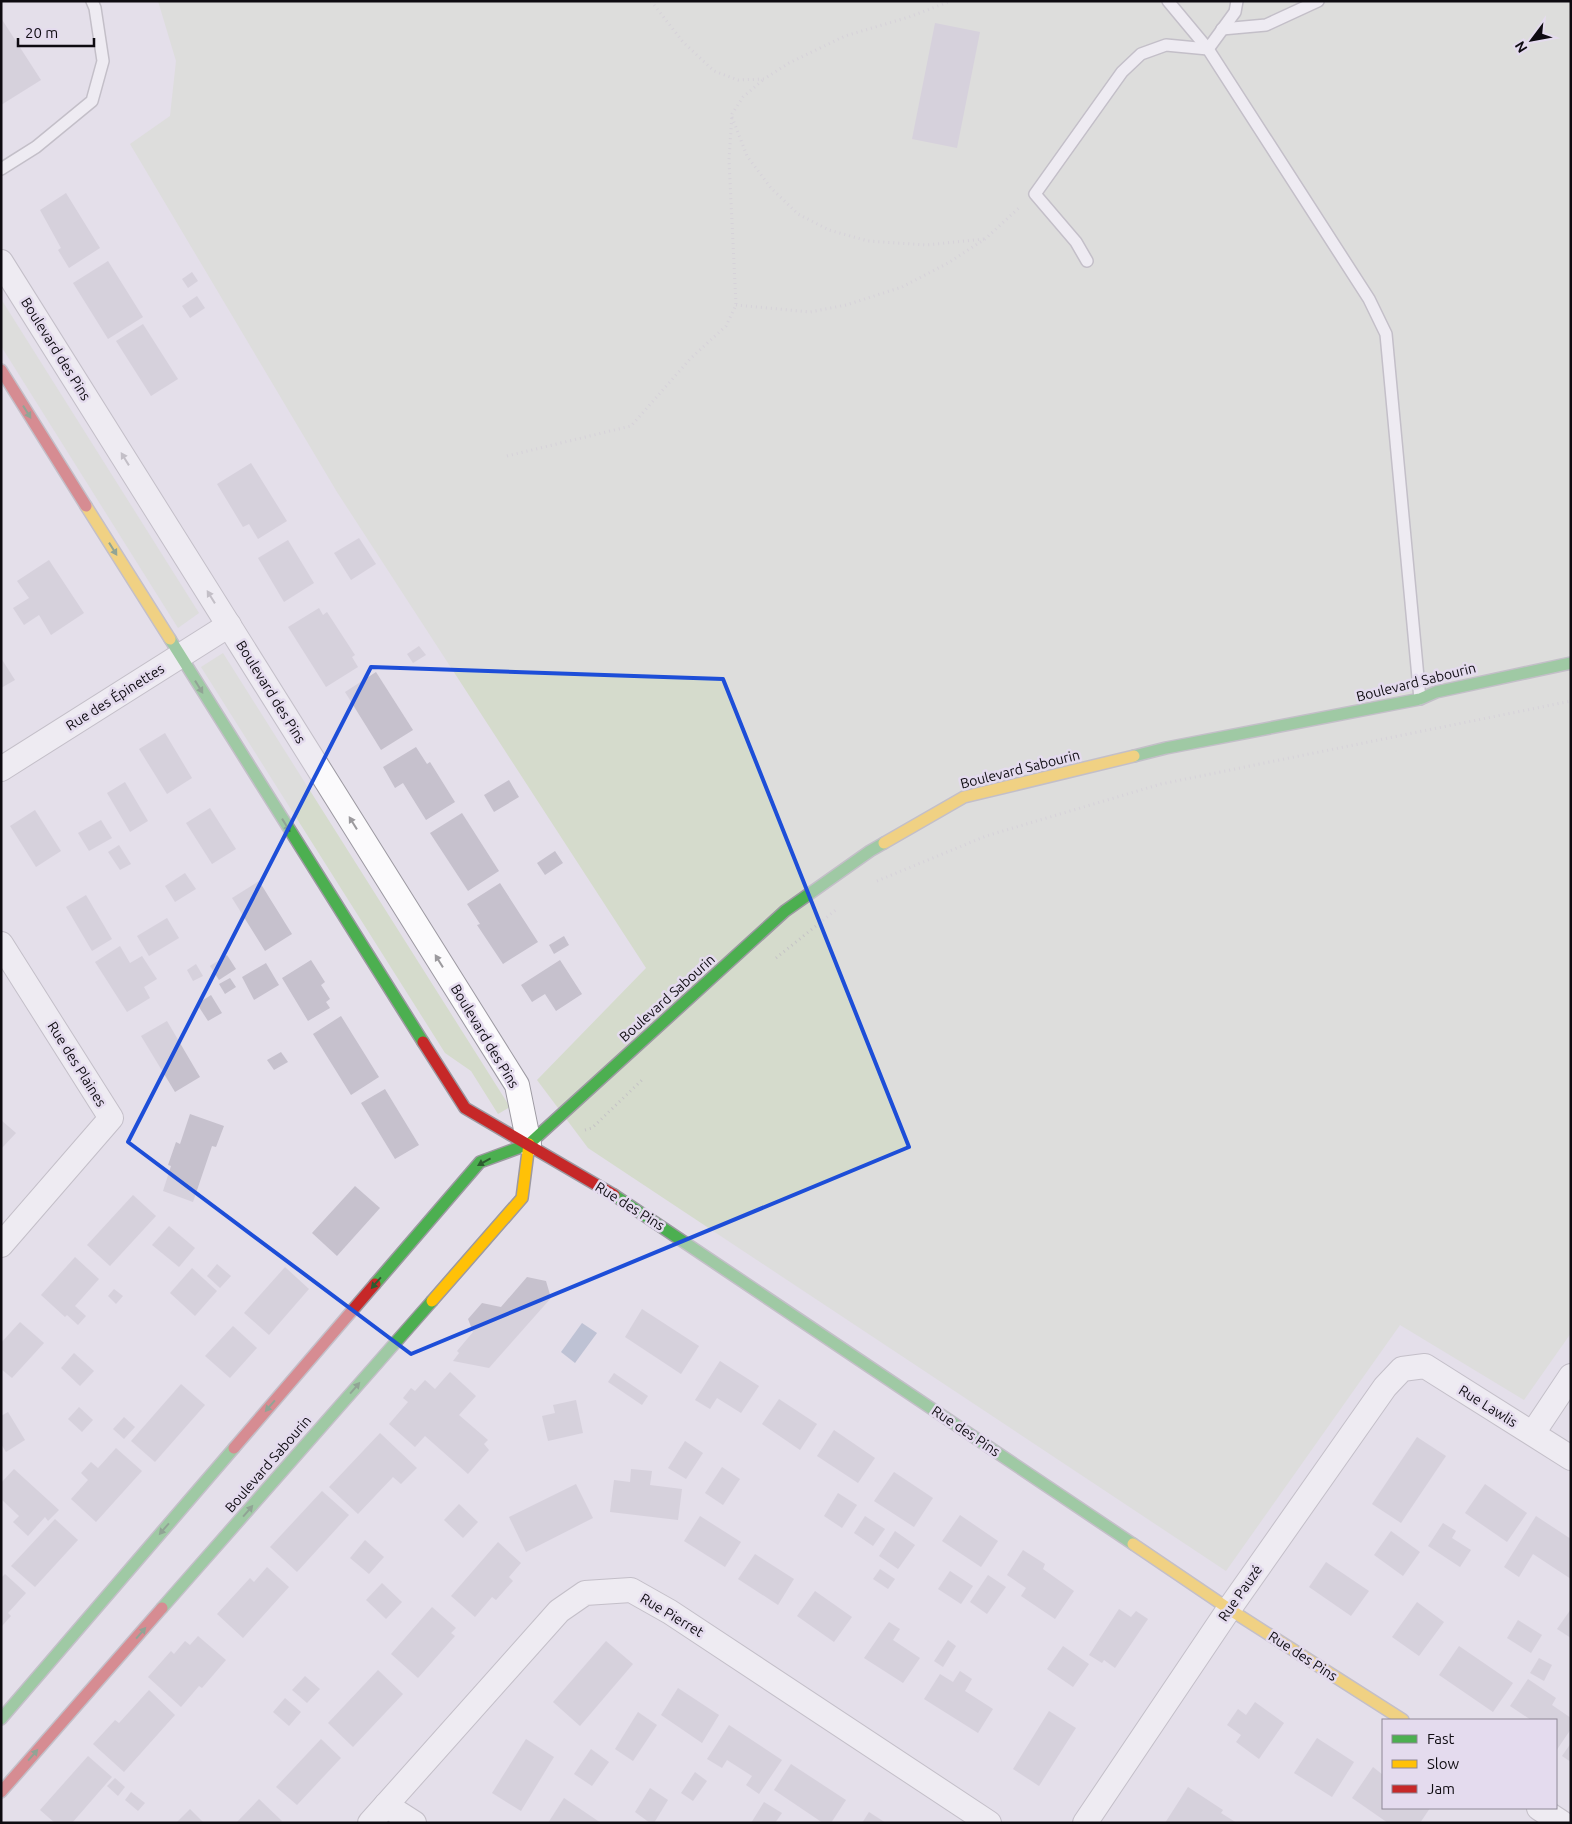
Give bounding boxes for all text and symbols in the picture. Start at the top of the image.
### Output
scale bar [18,15,94,47]
north arrow [1507,15,1557,65]
text: 20 m [25,24,58,41]
text: N [1511,38,1531,56]
street label: Boulevard des Pins [18,295,94,403]
one-way arrow [22,405,32,418]
one-way arrow [120,453,129,466]
one-way arrow [108,543,118,556]
one-way arrow [206,590,216,603]
street label: Boulevard des Pins [233,638,309,746]
street label: Rue des Épinettes [62,659,167,734]
street label: Boulevard Sabourin [1354,659,1478,705]
one-way arrow [195,681,204,694]
street label: Boulevard Sabourin [958,746,1082,792]
one-way arrow [348,817,358,830]
one-way arrow [281,818,291,831]
street label: Boulevard Sabourin [616,951,718,1045]
one-way arrow [435,955,444,968]
street label: Boulevard des Pins [448,981,522,1091]
street label: Rue des Plaines [44,1018,110,1110]
one-way arrow [476,1158,491,1166]
street label: Rue des Pins [592,1178,668,1234]
one-way arrow [371,1276,382,1289]
street label: Rue Lawlis [1456,1382,1520,1430]
one-way arrow [349,1383,361,1395]
one-way arrow [265,1400,276,1413]
street label: Rue des Pins [929,1402,1003,1460]
street label: Boulevard Sabourin [222,1412,314,1516]
one-way arrow [242,1504,253,1517]
one-way arrow [159,1523,170,1536]
street label: Rue Pauzé [1215,1562,1265,1624]
street label: Rue Pierret [637,1590,707,1640]
one-way arrow [135,1626,146,1639]
street label: Rue des Pins [1266,1628,1340,1684]
legend [1382,1719,1557,1809]
text: Fast [1427,1730,1455,1747]
one-way arrow [28,1748,39,1761]
text: Slow [1427,1755,1460,1772]
text: Jam [1427,1780,1455,1797]

